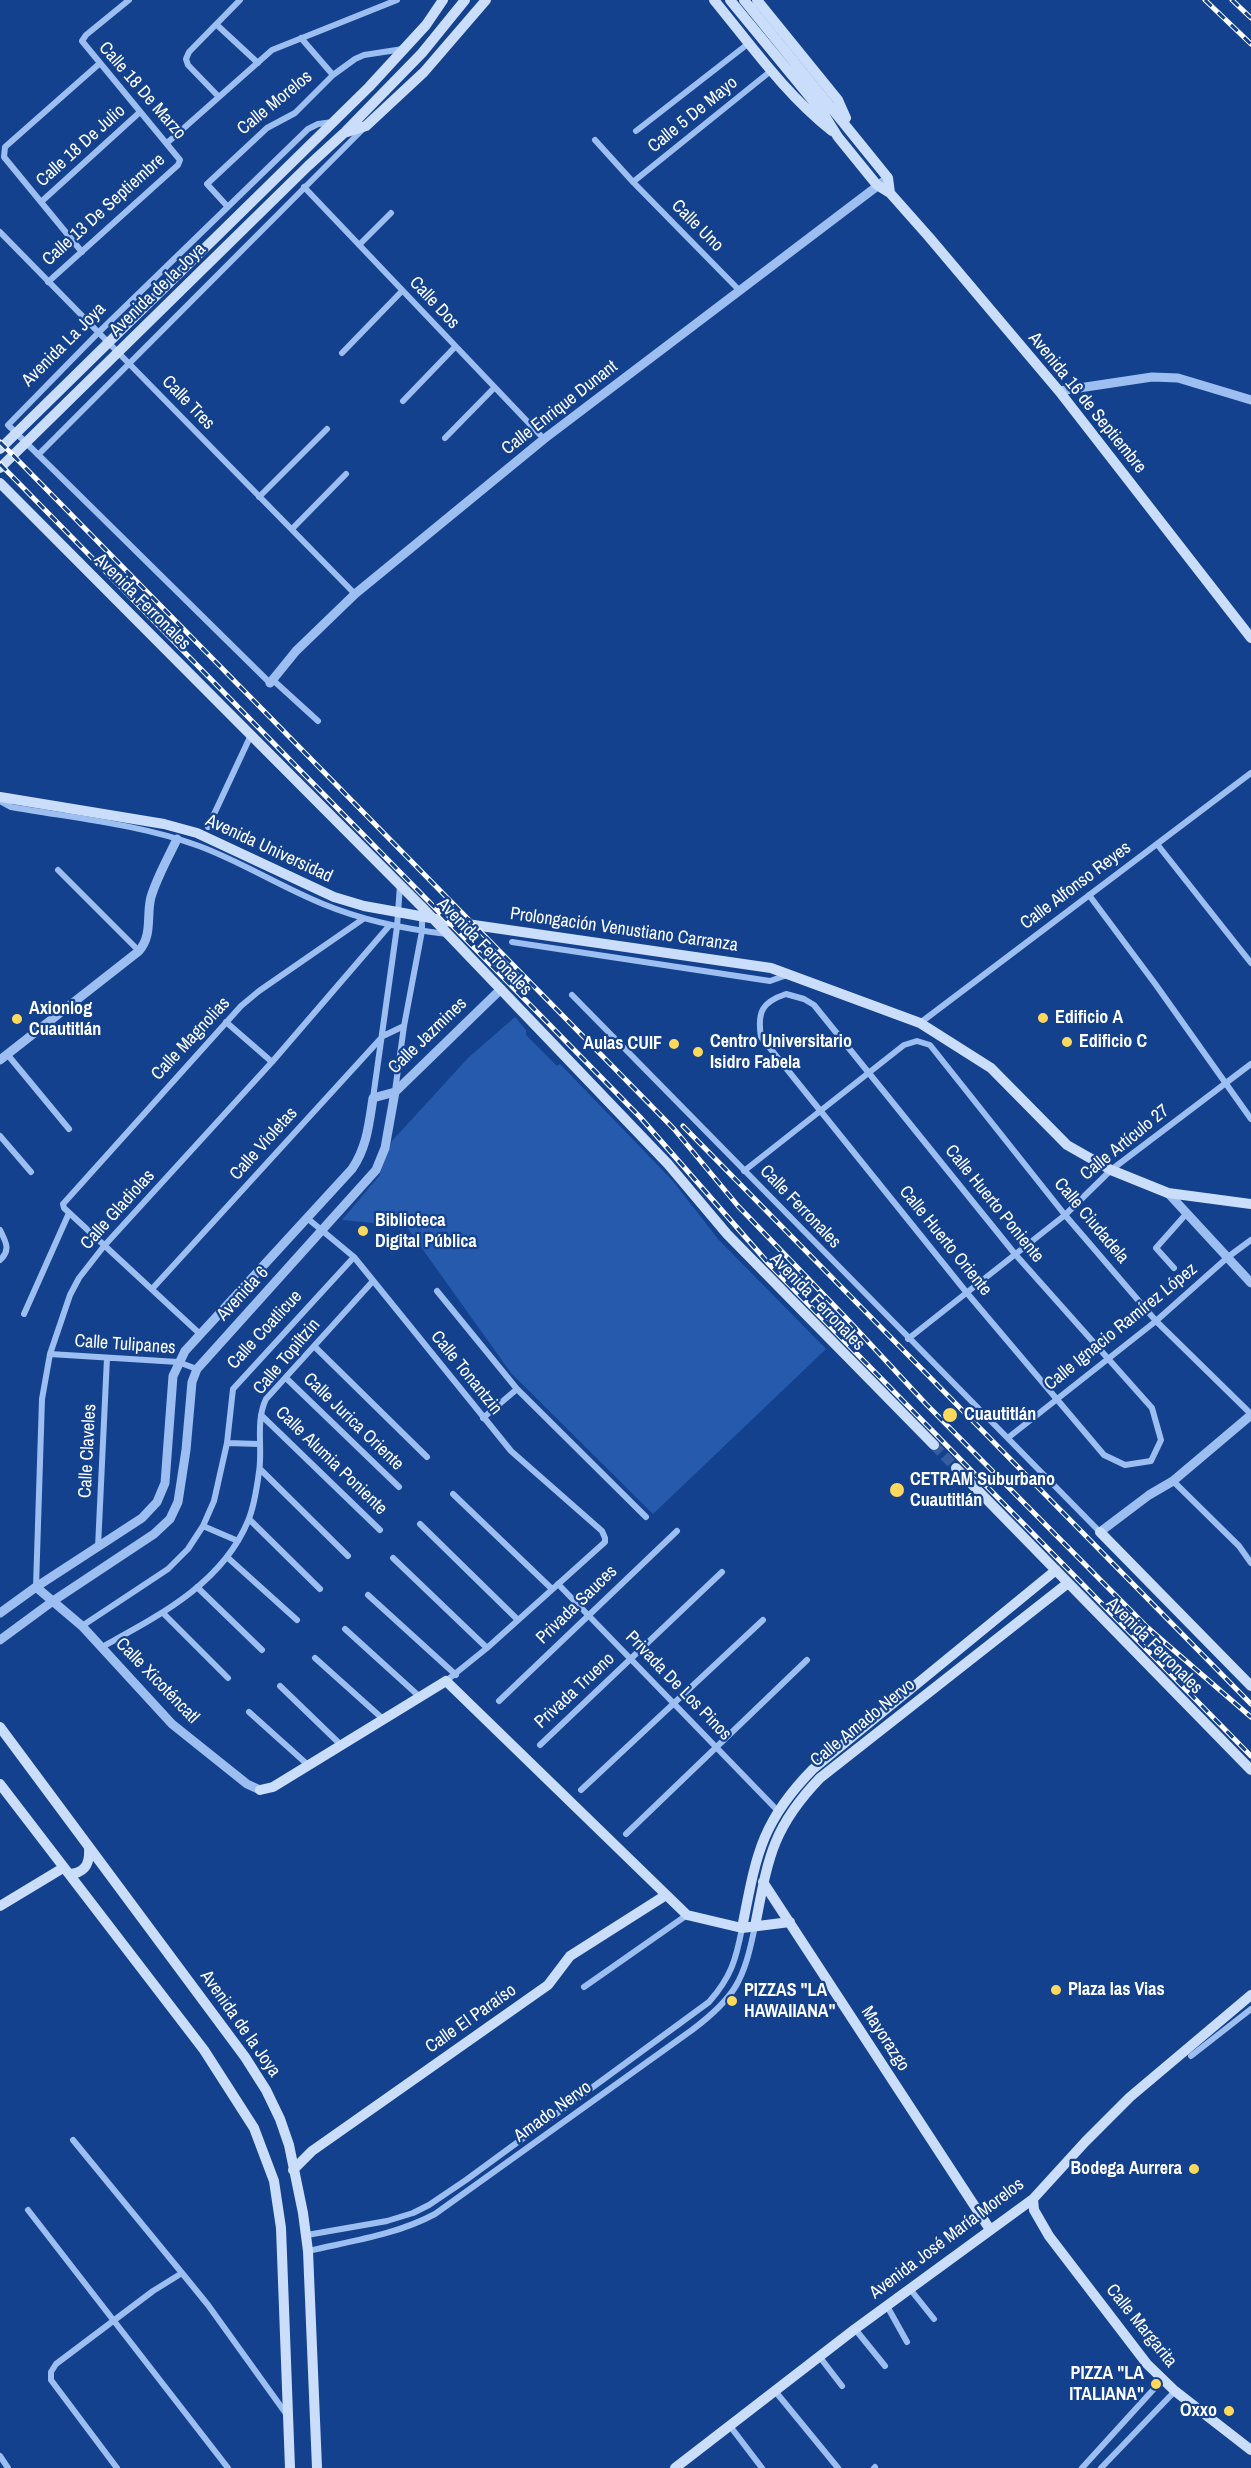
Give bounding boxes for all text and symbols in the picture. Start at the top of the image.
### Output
street label: Calle 18 De Marzo [94,38,190,144]
street label: Calle Morelos [233,66,317,140]
street label: Calle 5 De Mayo [644,72,742,158]
street label: Calle 18 De Julio [32,100,130,192]
street label: Calle 13 De Septiembre [38,149,170,271]
street label: Calle Uno [666,195,728,257]
street label: Avenida de la Joya [105,239,211,341]
street label: Calle Dos [404,272,464,334]
street label: Avenida La Joya [18,299,110,391]
street label: Avenida 16 de Septiembre [1023,328,1151,478]
street label: Calle Enrique Dunant [498,356,622,460]
street label: Calle Tres [157,372,219,434]
street label: Avenida Ferronales [89,549,195,655]
street label: Avenida Universidad [202,810,336,888]
street label: Calle Alfonso Reyes [1016,837,1136,935]
street label: Avenida Ferronales [432,894,536,1000]
street label: Prolongación Venustiano Carranza [509,903,739,957]
street label: Calle Magnolias [147,993,235,1085]
street label: Calle Jazmines [384,993,472,1079]
place label: Axionlog Cuautitlán [29,998,101,1040]
place label: Edificio A [1055,1007,1123,1029]
marker: Edificio A [1036,1011,1050,1025]
marker: Axionlog Cuautitlán [10,1012,24,1026]
place label: Centro Universitario Isidro Fabela [710,1031,852,1074]
place label: Edificio C [1079,1031,1147,1053]
place label: Aulas CUIF [583,1033,662,1055]
marker: Edificio C [1060,1035,1074,1049]
marker: Aulas CUIF [667,1037,681,1051]
marker: Centro Universitario Isidro Fabela [691,1045,705,1059]
street label: Calle Artículo 27 [1076,1101,1174,1185]
street label: Calle Violetas [226,1103,302,1185]
street label: Calle Huerto Poniente [940,1141,1048,1267]
street label: Calle Ferronales [755,1161,845,1253]
street label: Calle Gladiolas [76,1166,160,1254]
street label: Calle Ciudadela [1049,1174,1133,1268]
street label: Calle Huerto Oriente [894,1182,996,1300]
place label: Biblioteca Digital Pública [375,1210,477,1252]
marker: Biblioteca Digital Pública [356,1224,370,1238]
street label: Avenida Ferronales [765,1249,869,1355]
street label: Calle Ignacio Ramírez López [1040,1259,1202,1395]
street label: Avenida 6 [213,1262,273,1326]
street label: Calle Coatlicue [223,1286,307,1374]
street label: Calle Topiltzin [249,1315,325,1399]
street label: Calle Tonantzin [426,1327,506,1419]
street label: Calle Tulipanes [74,1331,176,1359]
street label: Calle Jurica Oriente [298,1369,408,1475]
street label: Calle Alumia Poniente [271,1402,391,1520]
street label: Calle Claveles [75,1403,101,1499]
place label: Cuautitlán [964,1404,1036,1426]
marker: Cuautitlán [941,1406,959,1424]
place label: CETRAM Suburbano Cuautitlán [910,1469,1055,1512]
marker: CETRAM Suburbano Cuautitlán [888,1481,906,1499]
street label: Privada Sauces [532,1561,622,1649]
street label: Avenida Ferronales [1101,1593,1207,1699]
street label: Privada De Los Pinos [620,1627,736,1745]
street label: Calle Xicoténcatl [111,1634,203,1728]
street label: Privada Trueno [531,1649,619,1733]
street label: Calle Amado Nervo [806,1674,920,1772]
street label: Avenida de la Joya [195,1966,285,2082]
place label: Plaza las Vias [1068,1979,1165,2001]
street label: Calle El Paraíso [421,1980,521,2058]
place label: PIZZAS "LA HAWAIIANA" [744,1980,835,2022]
marker: Plaza las Vias [1049,1983,1063,1997]
marker: PIZZAS "LA HAWAIIANA" [725,1994,739,2008]
street label: Mayorazgo [856,2003,914,2075]
street label: Amado Nervo [510,2077,596,2147]
place label: Bodega Aurrera [1070,2158,1182,2180]
marker: Bodega Aurrera [1187,2162,1201,2176]
street label: Avenida José María Morelos [866,2174,1028,2304]
street label: Calle Margarita [1101,2280,1181,2372]
place label: PIZZA "LA ITALIANA" [1069,2363,1144,2406]
marker: PIZZA "LA ITALIANA" [1149,2377,1163,2391]
place label: Oxxo [1180,2400,1217,2422]
marker: Oxxo [1222,2404,1236,2418]

